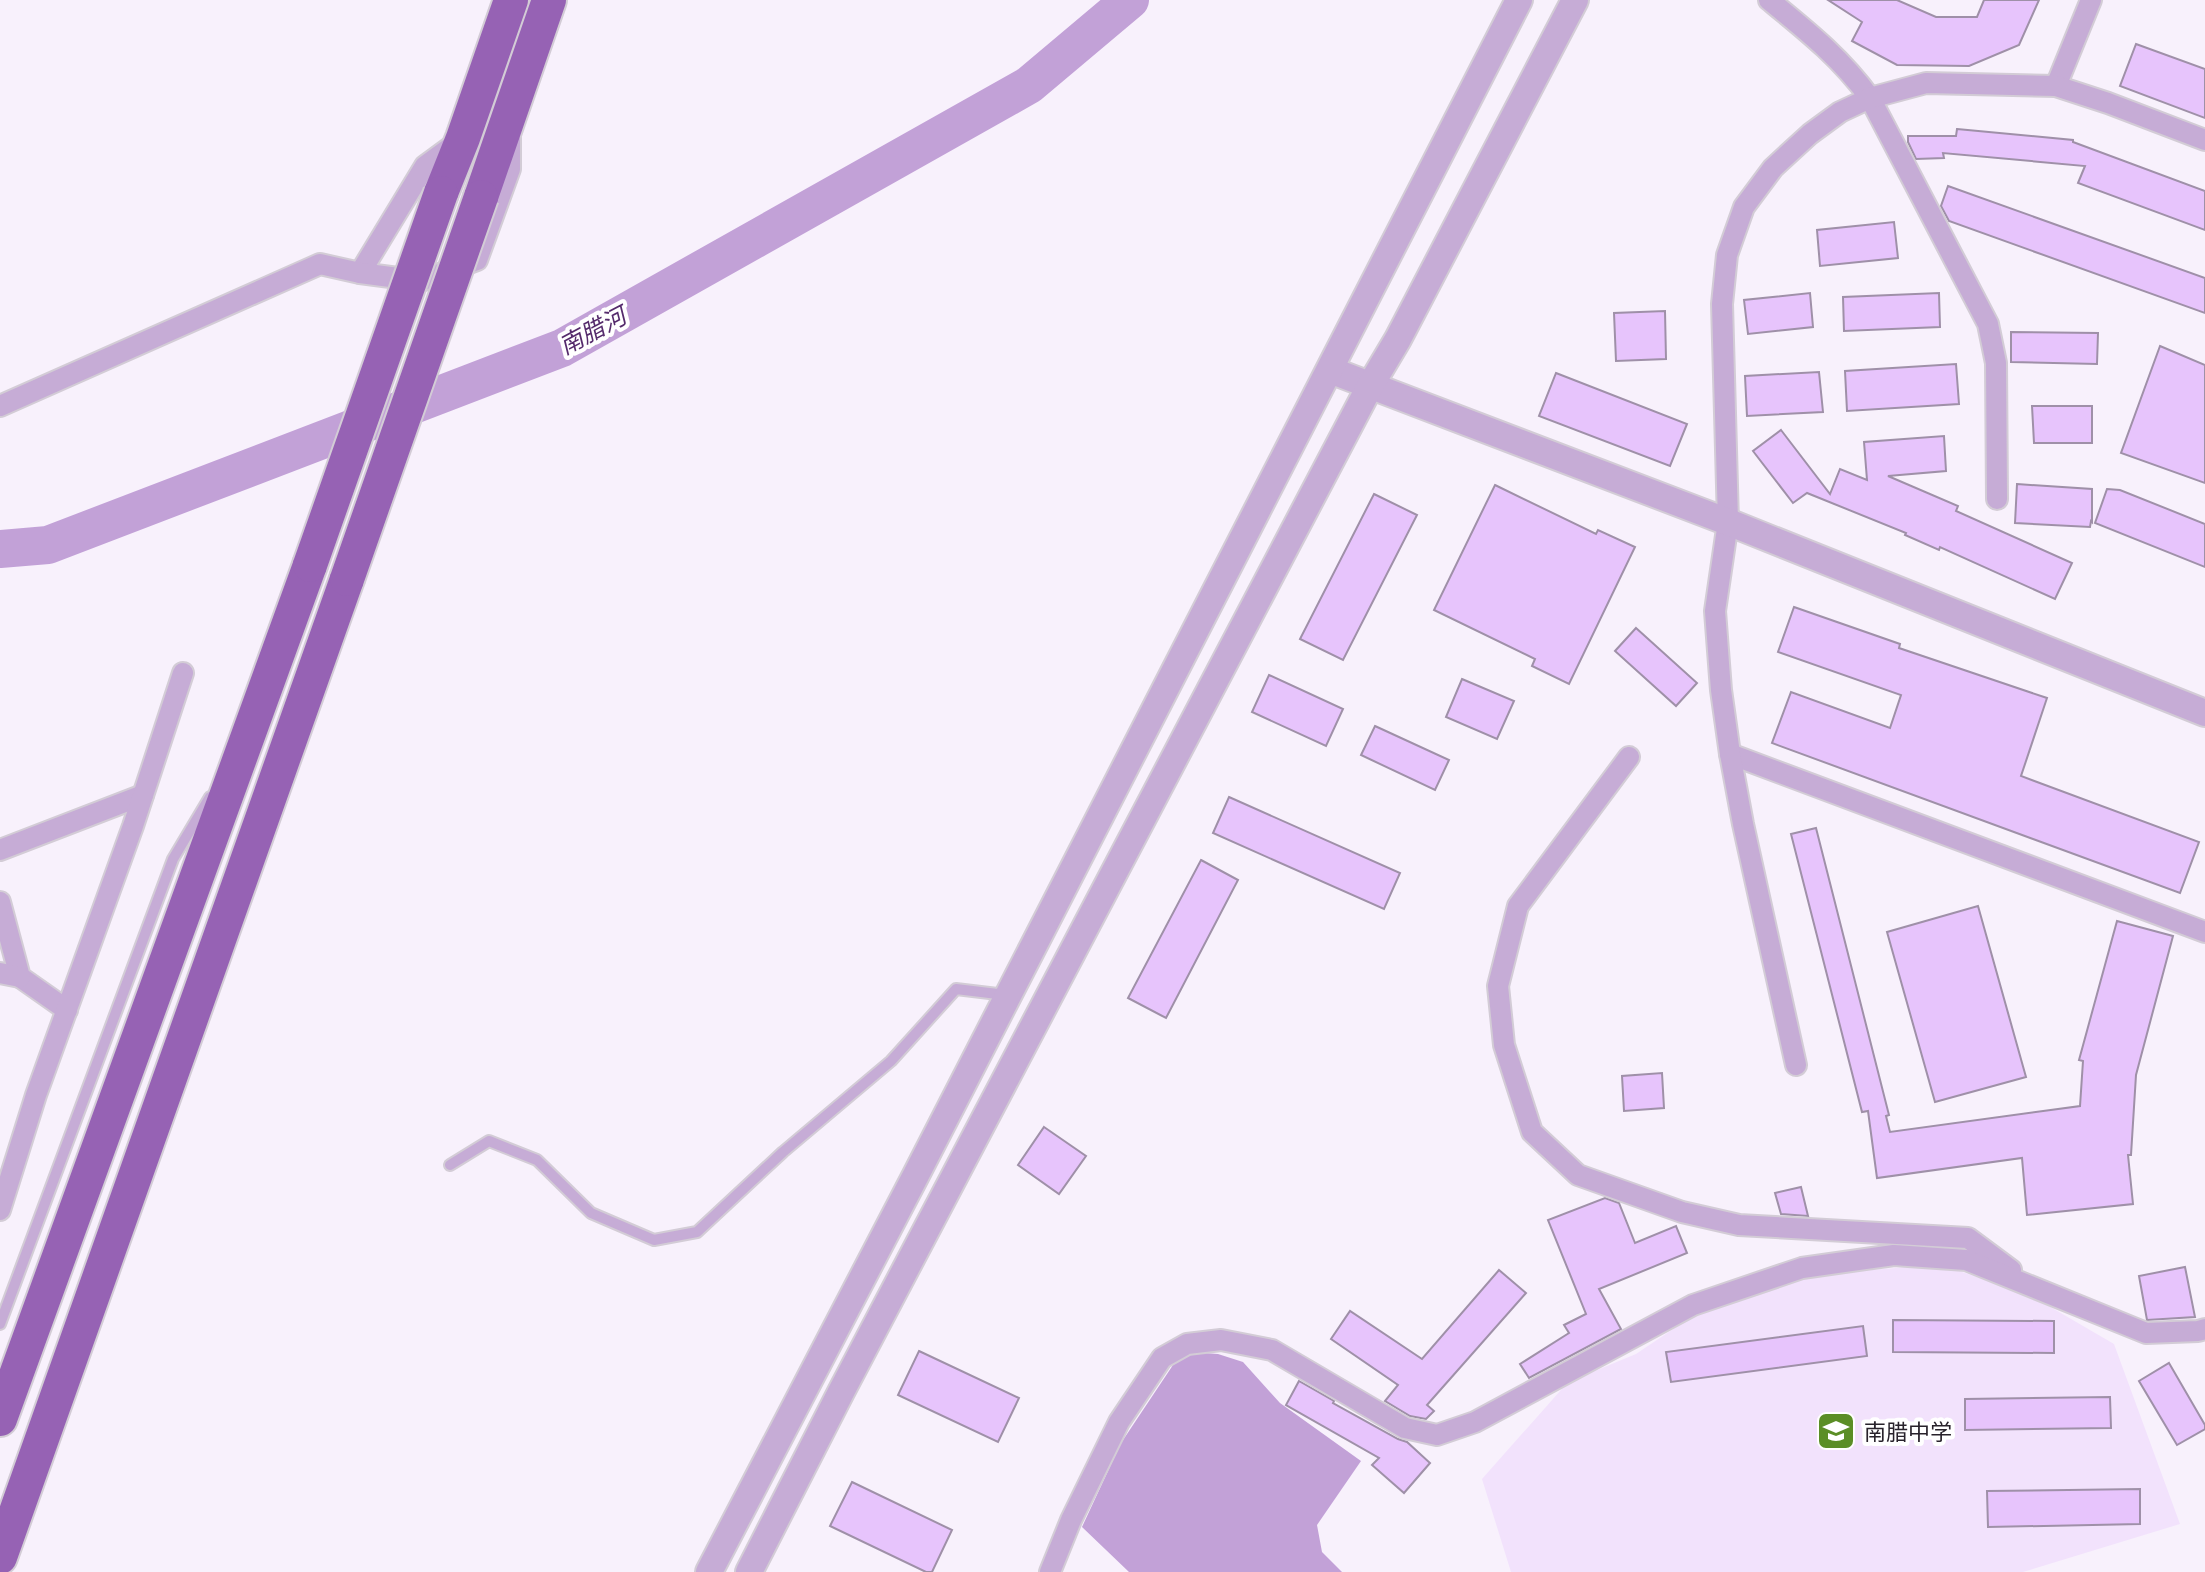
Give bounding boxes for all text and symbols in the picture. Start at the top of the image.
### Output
water label: 南腊河 [552,297,635,361]
school or university icon: 南腊中学 [1815,1410,1857,1452]
place label: 南腊中学 [1864,1416,1952,1446]

